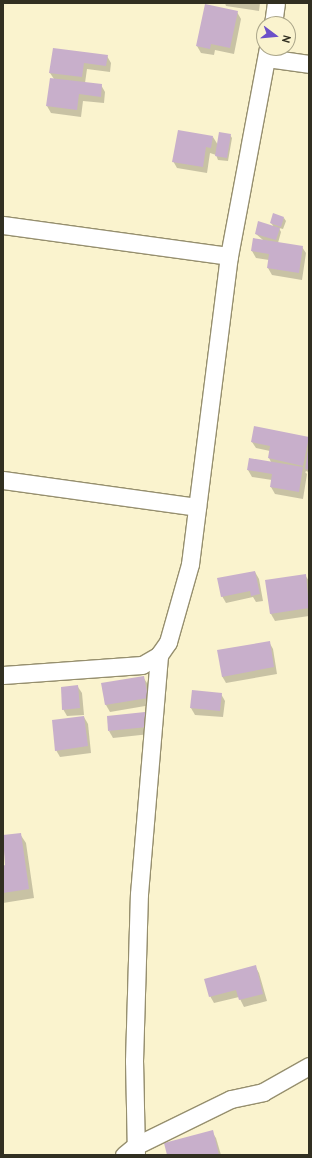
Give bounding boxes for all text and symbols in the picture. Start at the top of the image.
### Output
north arrow [256,16,296,56]
text: N [279,34,294,44]

